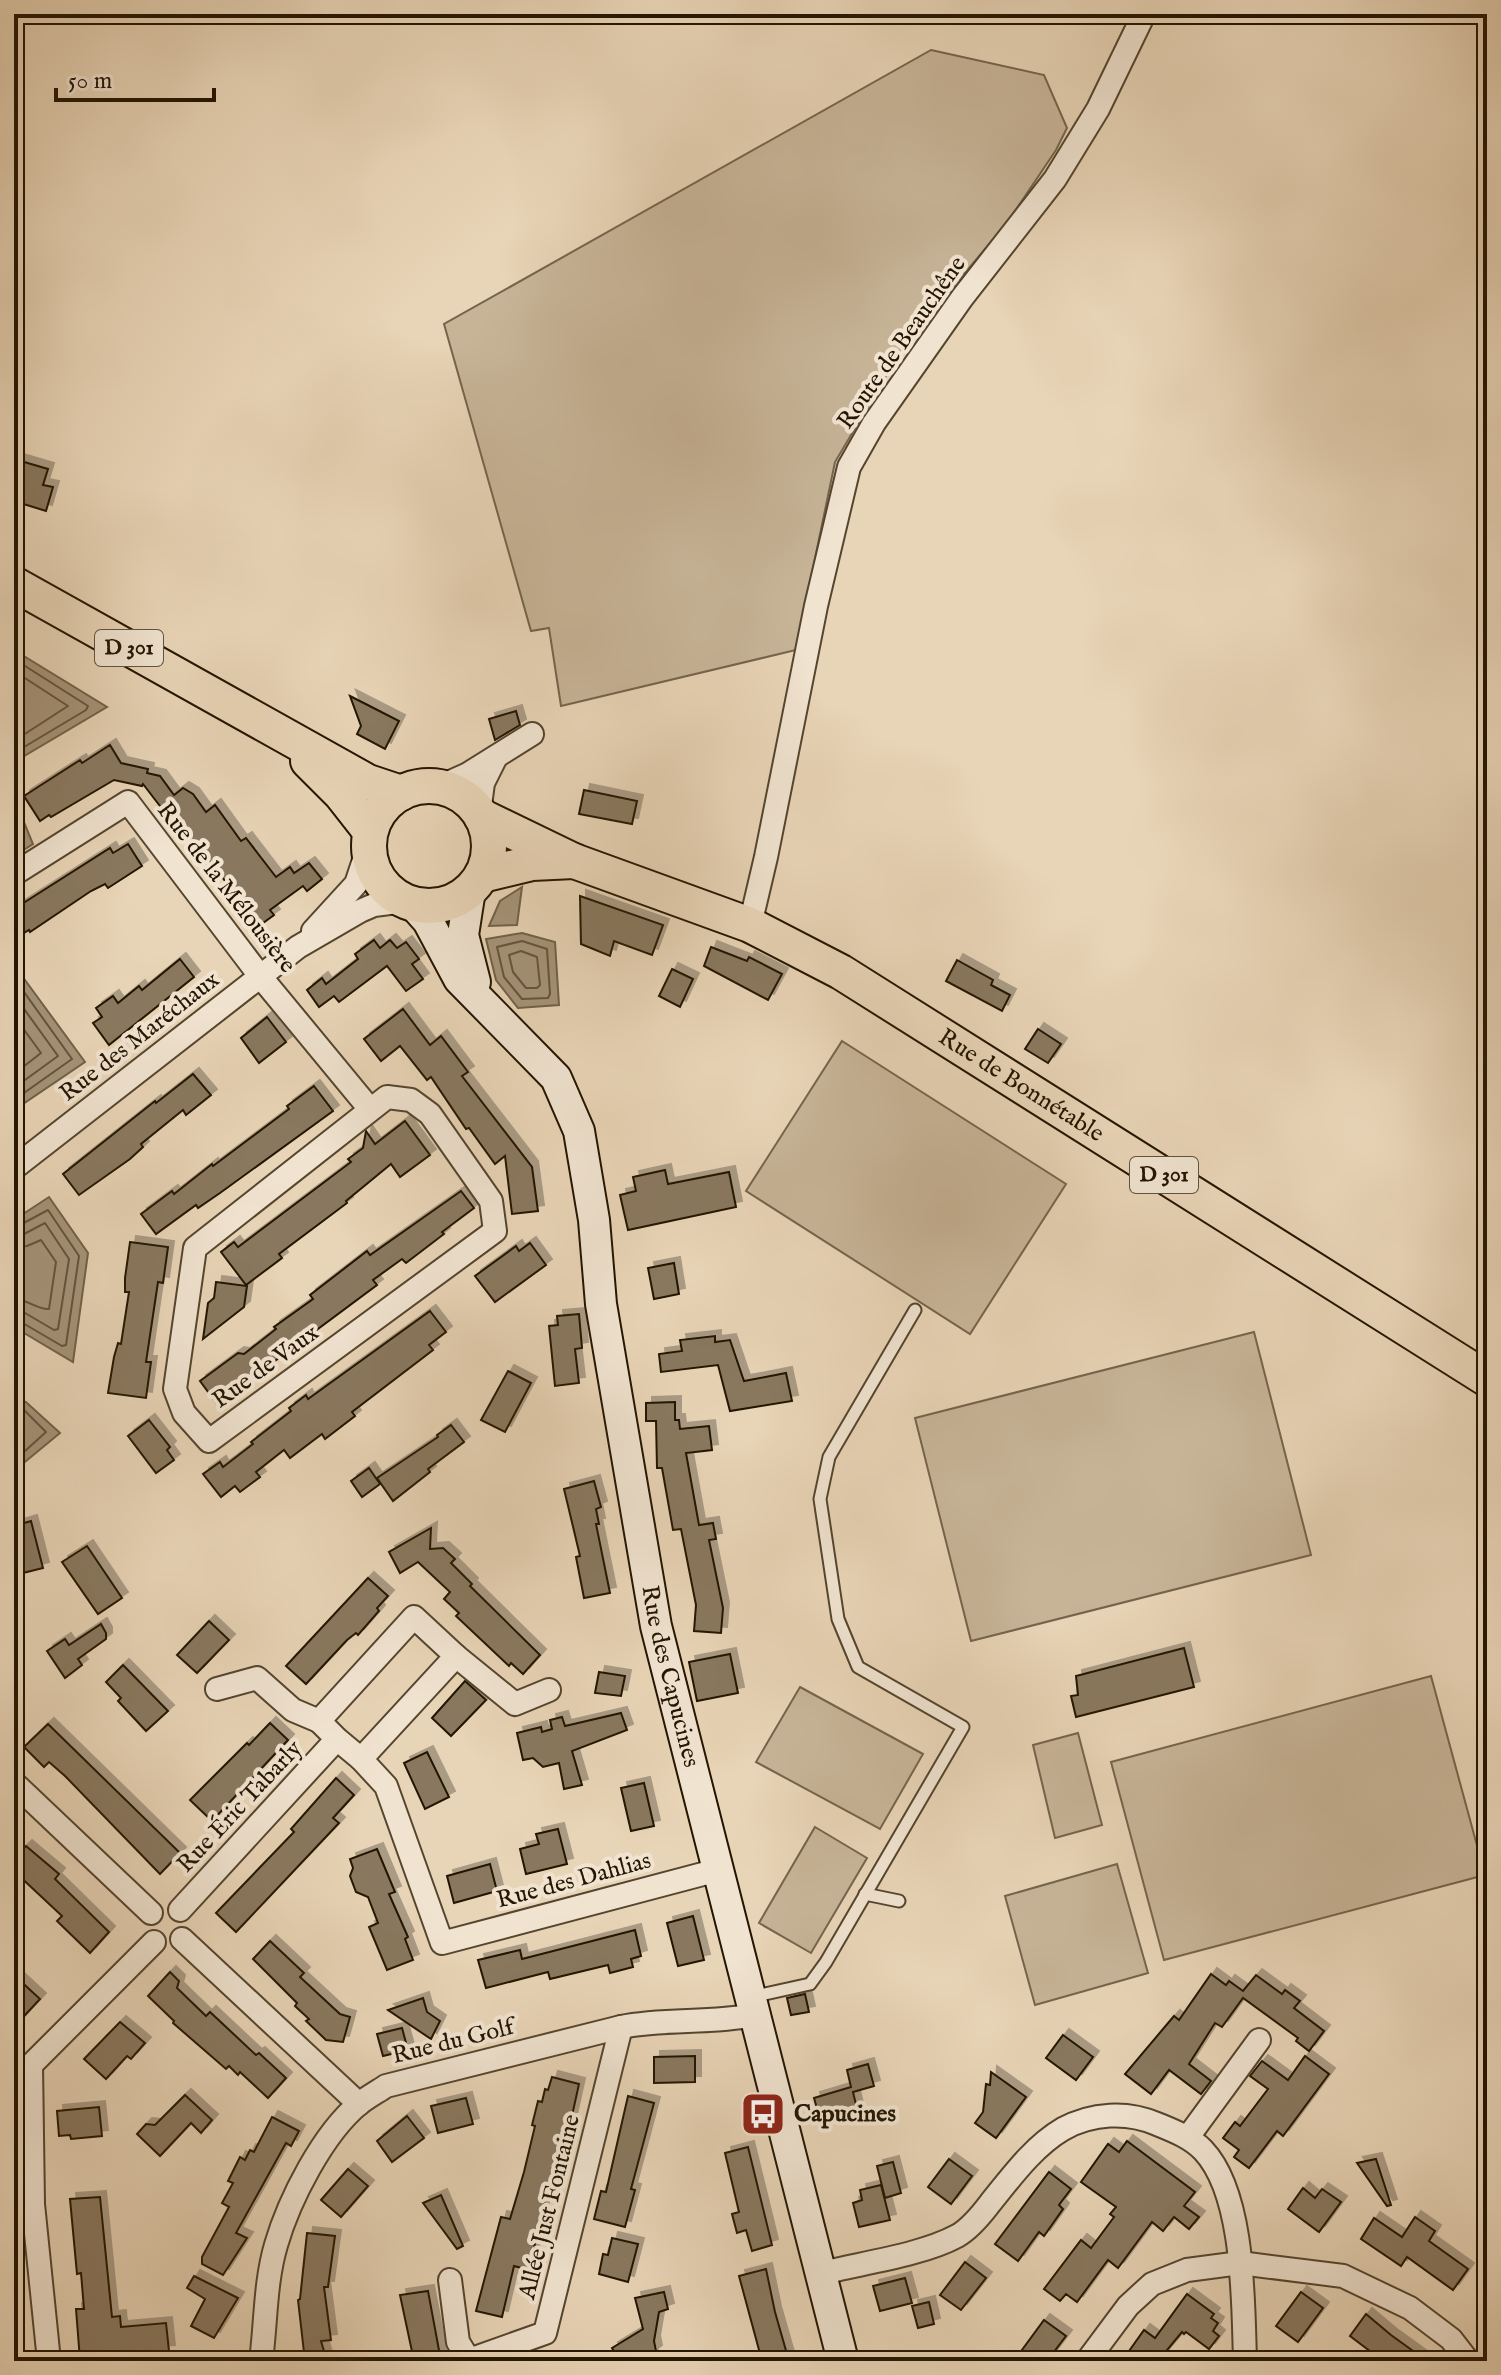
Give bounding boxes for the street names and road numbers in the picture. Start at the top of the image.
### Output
street label: Route de Beauchêne [831,250,973,436]
road number: D 301 [95,630,163,666]
street label: Rue de la Mélousière [150,796,302,980]
street label: Rue des Maréchaux [54,965,226,1109]
street label: Rue de Bonnétable [933,1022,1110,1149]
road number: D 301 [1130,1157,1198,1193]
street label: Rue de Vaux [207,1318,326,1416]
street label: Rue des Capucines [634,1583,707,1770]
street label: Rue Éric Tabarly [171,1734,310,1880]
street label: Rue des Dahlias [493,1846,655,1916]
street label: Rue du Golf [389,2011,521,2072]
street label: Allée Just Fontaine [512,2111,588,2304]

